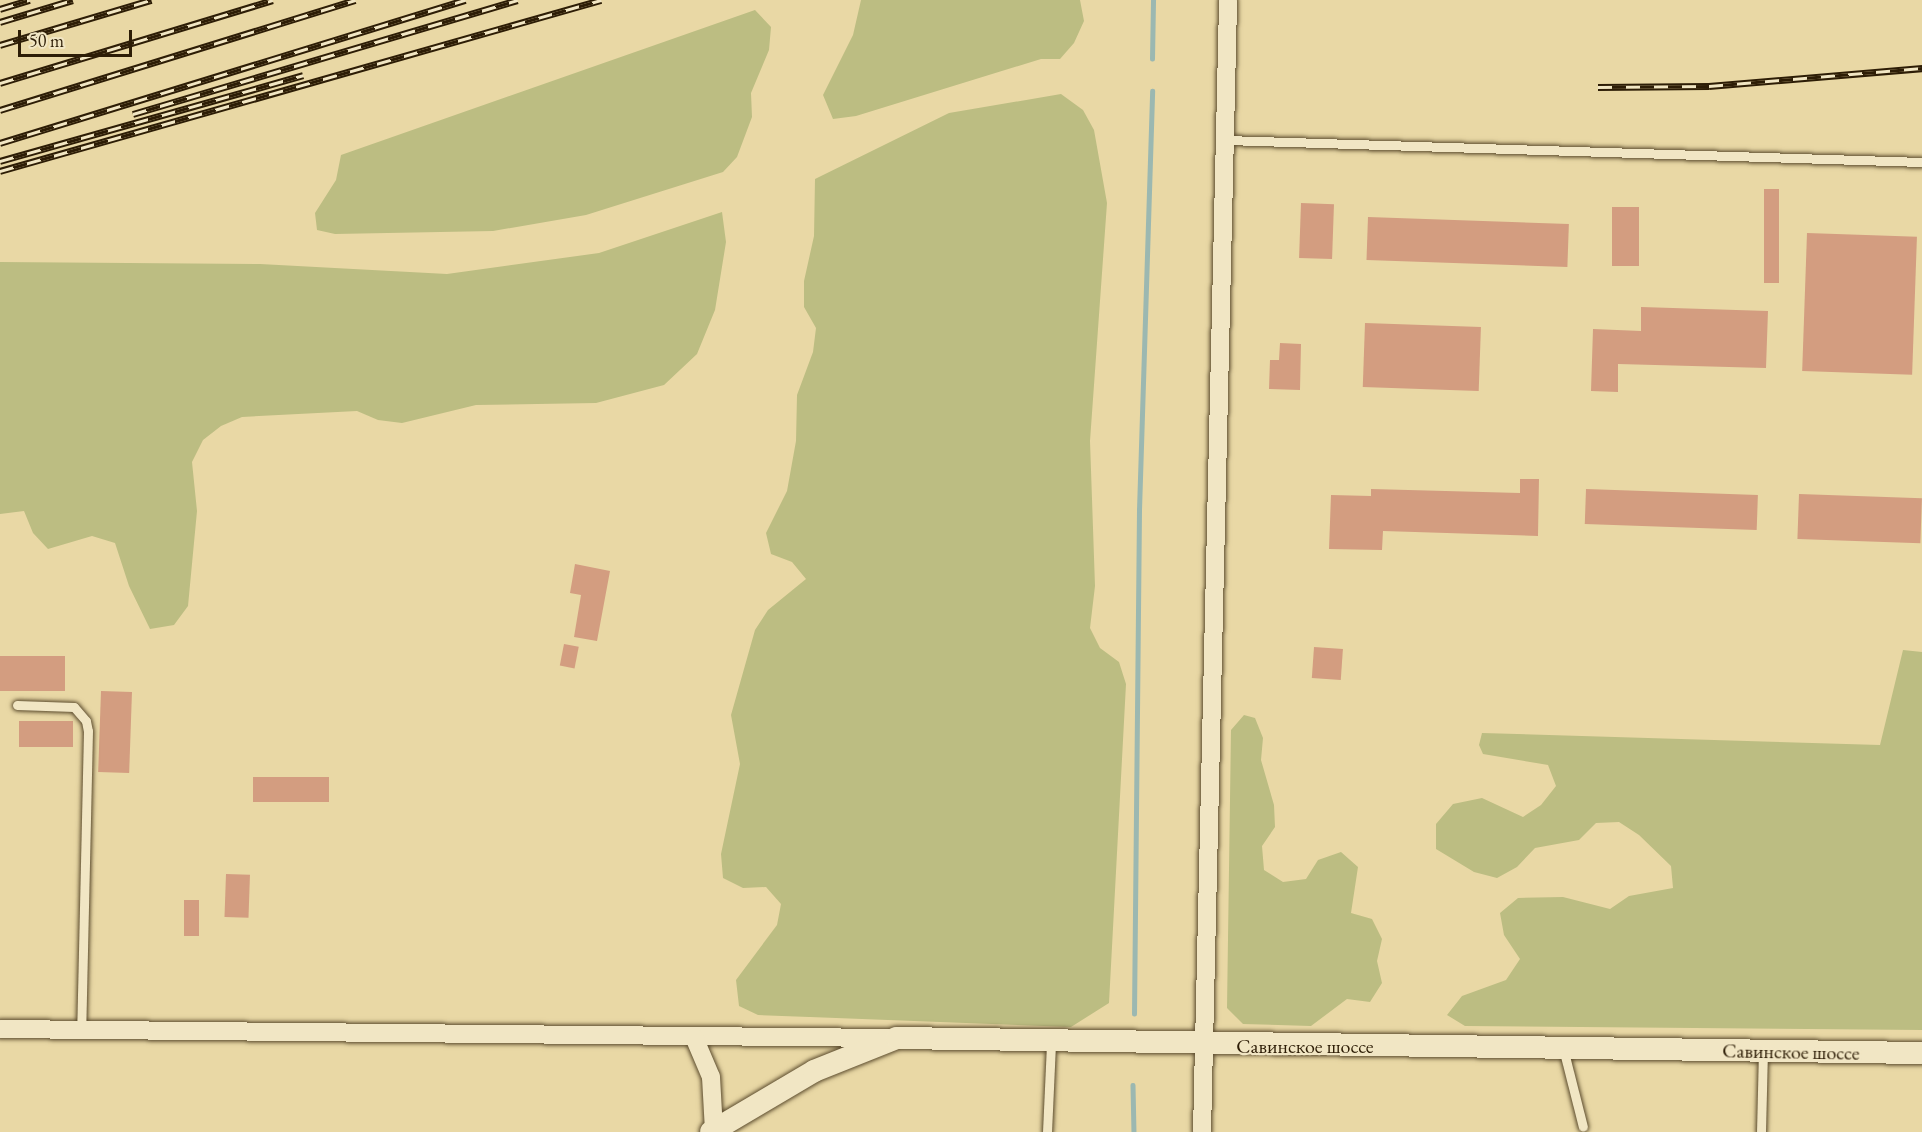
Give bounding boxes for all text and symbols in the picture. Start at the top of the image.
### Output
scale bar [21,18,135,56]
text: 50 m [29,29,64,52]
street label: Савинское шоссе [1236,1034,1374,1058]
street label: Савинское шоссе [1722,1039,1860,1065]

